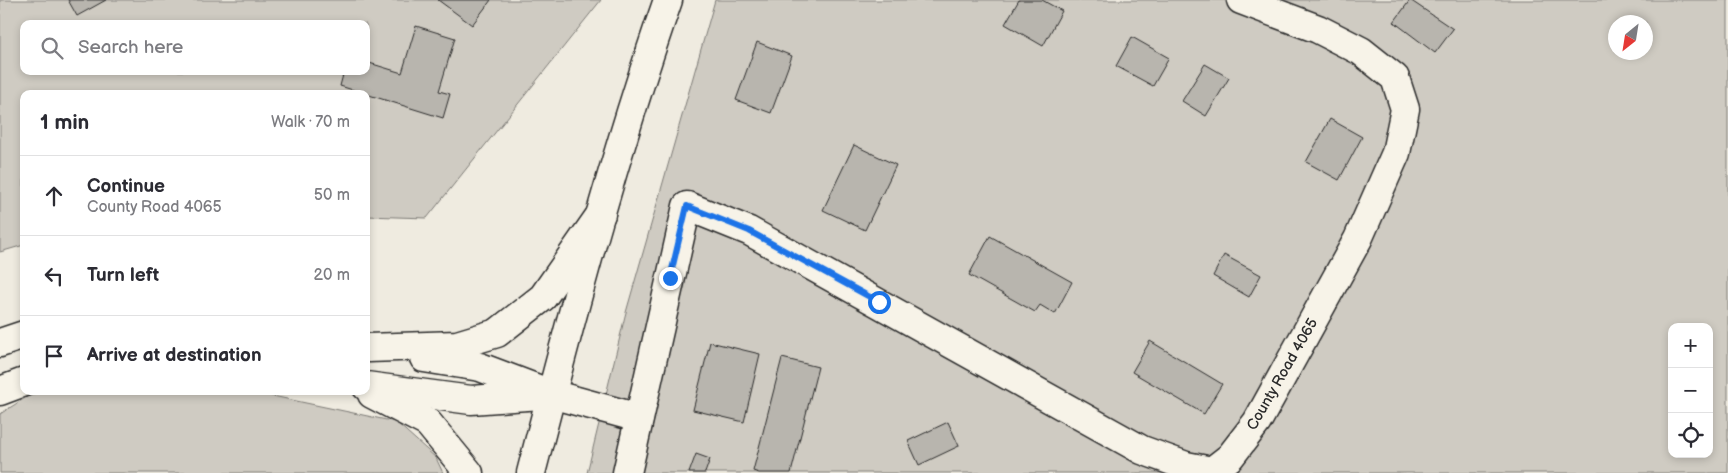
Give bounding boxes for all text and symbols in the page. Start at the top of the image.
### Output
north arrow [1608,15,1653,60]
search box [20,20,370,75]
icon: search [38,34,66,62]
text: Search here [78,36,183,59]
text: 1 min [40,110,89,135]
text: Walk · 70 m [271,113,350,132]
text: Continue [87,175,165,198]
icon: ahead [40,182,68,210]
text: 50 m [314,186,350,205]
text: County Road 4065 [87,198,222,217]
icon: left [40,262,68,290]
text: Turn left [87,264,159,287]
text: 20 m [314,266,350,285]
route end [659,267,682,290]
route start [868,291,891,314]
street label: County Road 4065 [1243,315,1322,434]
map controls [1668,323,1713,458]
button: + [1668,323,1713,368]
icon: arrive [40,342,68,370]
text: Arrive at destination [87,344,262,367]
button: − [1668,368,1713,413]
button: locate [1668,413,1713,458]

